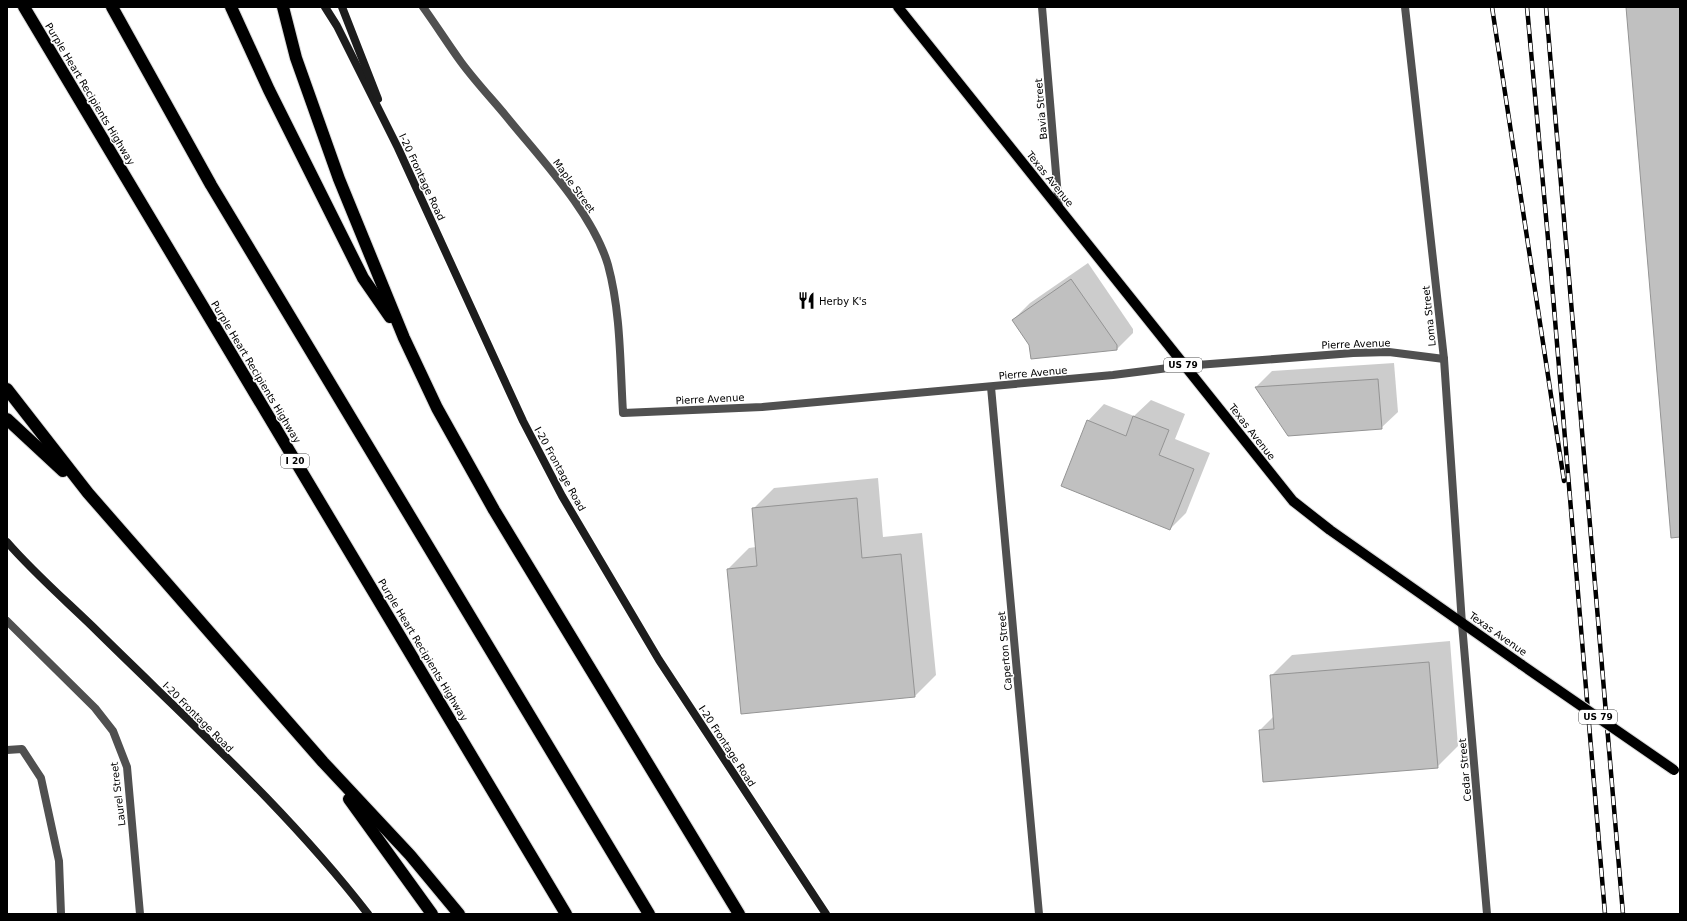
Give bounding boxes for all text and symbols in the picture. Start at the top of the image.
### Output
street label: Purple Heart Recipients Highway [43,21,137,167]
street label: Bavia Street [1033,78,1049,140]
street label: I-20 Frontage Road [397,132,447,222]
street label: Texas Avenue [1024,148,1076,209]
street label: Maple Street [551,157,597,215]
street label: Loma Street [1420,285,1438,347]
restaurant icon: Herby K's [796,291,816,311]
place label: Herby K's [819,296,867,307]
street label: Purple Heart Recipients Highway [209,299,303,445]
street label: Pierre Avenue [1321,337,1391,351]
road number: US 79 [1164,358,1202,372]
street label: Pierre Avenue [998,365,1068,381]
street label: Pierre Avenue [675,392,745,406]
street label: Texas Avenue [1226,401,1277,462]
street label: I-20 Frontage Road [532,425,588,513]
road number: I 20 [281,454,309,468]
street label: Purple Heart Recipients Highway [376,577,470,723]
street label: Texas Avenue [1466,609,1529,658]
street label: Caperton Street [996,611,1014,691]
street label: I-20 Frontage Road [161,680,235,754]
street label: I-20 Frontage Road [697,703,757,789]
road number: US 79 [1579,710,1617,724]
street label: Cedar Street [1457,738,1473,802]
street label: Laurel Street [109,761,127,827]

